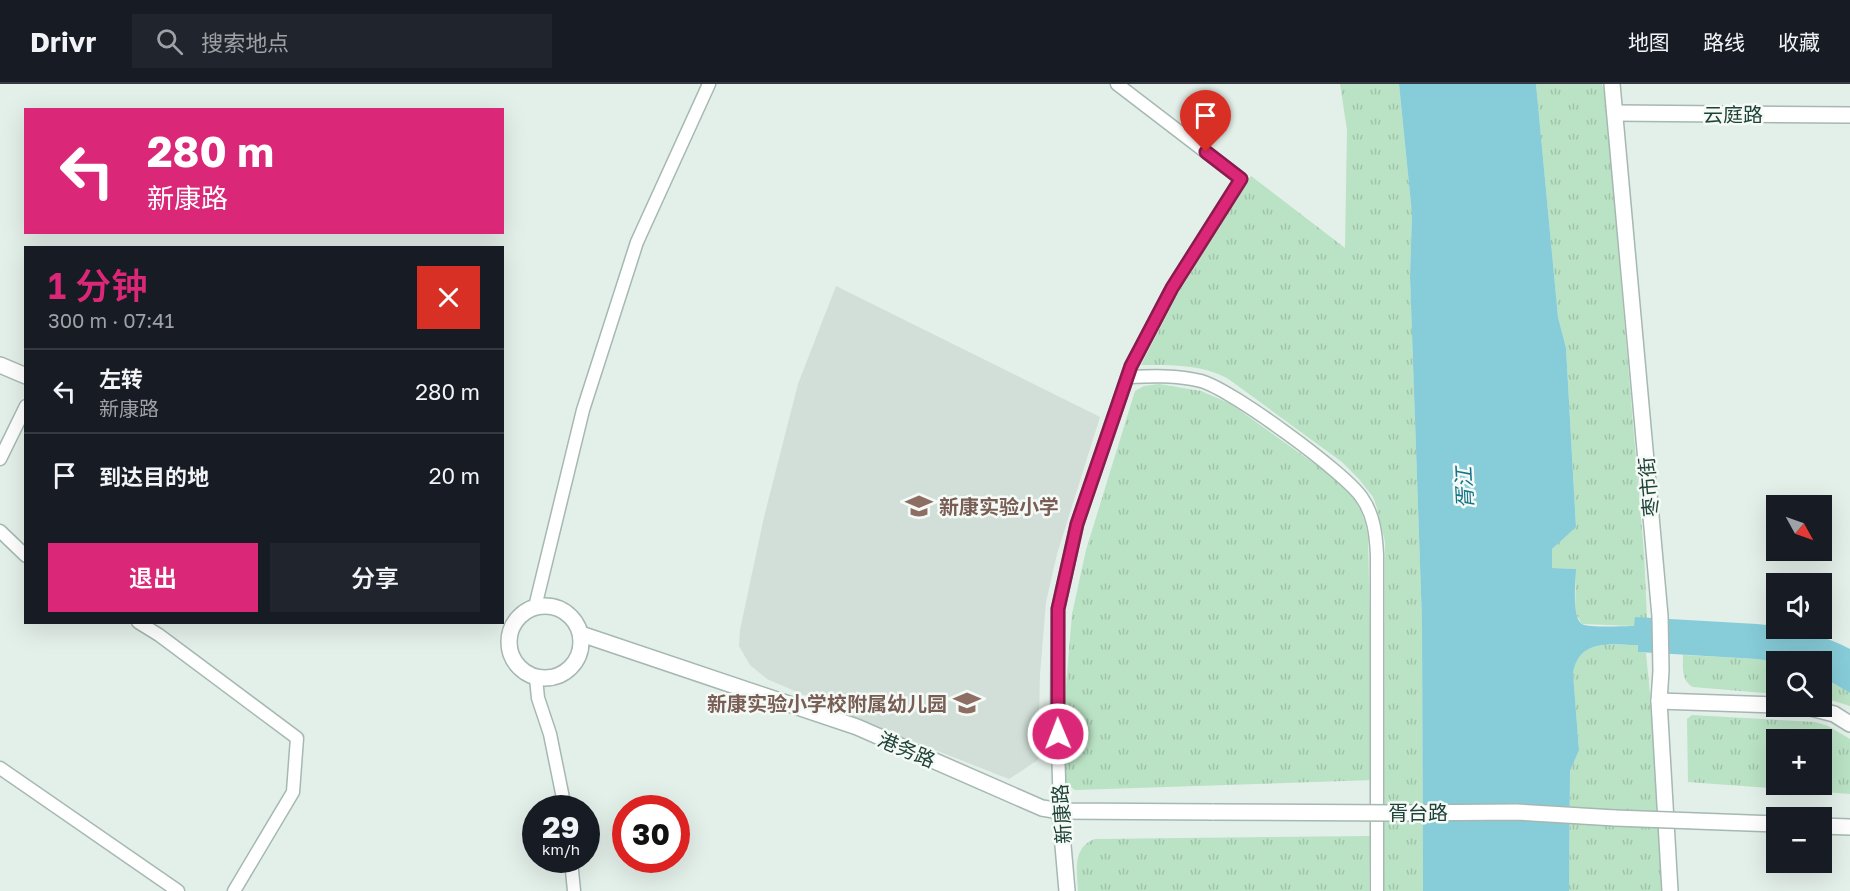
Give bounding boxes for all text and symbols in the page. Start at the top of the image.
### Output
search box [132,14,552,68]
text: Drivr [30,25,96,58]
icon: search [153,25,186,58]
text: 搜索地点 [201,29,289,56]
text: 地图 [1628,29,1670,55]
text: 路线 [1703,29,1745,55]
text: 收藏 [1778,29,1820,55]
pin [1180,90,1231,152]
icon: arrive [1189,99,1222,132]
street label: 云庭路 [1703,102,1763,126]
text: 280 m [147,126,274,176]
icon: left [48,132,126,210]
text: 新康路 [147,182,228,214]
text: 1 分钟 [48,264,147,307]
button: close [417,266,480,329]
text: 300 m · 07:41 [48,308,174,332]
text: 左转 [99,365,143,392]
icon: left [48,375,81,408]
text: 280 m [415,378,480,405]
text: 新康路 [99,396,159,420]
street label: 枣市街 [1633,456,1663,518]
icon: arrive [48,459,81,492]
text: 20 m [429,462,480,489]
text: 到达目的地 [99,463,209,490]
water label: 胥江 [1450,464,1478,510]
school or university icon: 新康实验小学 [904,491,934,521]
place label: 新康实验小学 [939,494,1059,518]
north arrow [1766,495,1832,561]
map controls [1766,495,1832,873]
button: 退出 [48,543,258,612]
button: 分享 [270,543,480,612]
button: sound [1766,573,1832,639]
button: search [1766,651,1832,717]
school or university icon: 新康实验小学校附属幼儿园 [952,688,982,718]
place label: 新康实验小学校附属幼儿园 [707,691,947,715]
position arrow [1026,702,1090,766]
street label: 港务路 [875,726,939,772]
button: + [1766,729,1832,795]
street label: 新康路 [1047,783,1075,845]
speed limit sign: 30 [612,795,690,873]
street label: 胥台路 [1388,800,1448,824]
button: − [1766,807,1832,873]
text: 29 [542,809,580,845]
text: km/h [542,840,580,858]

